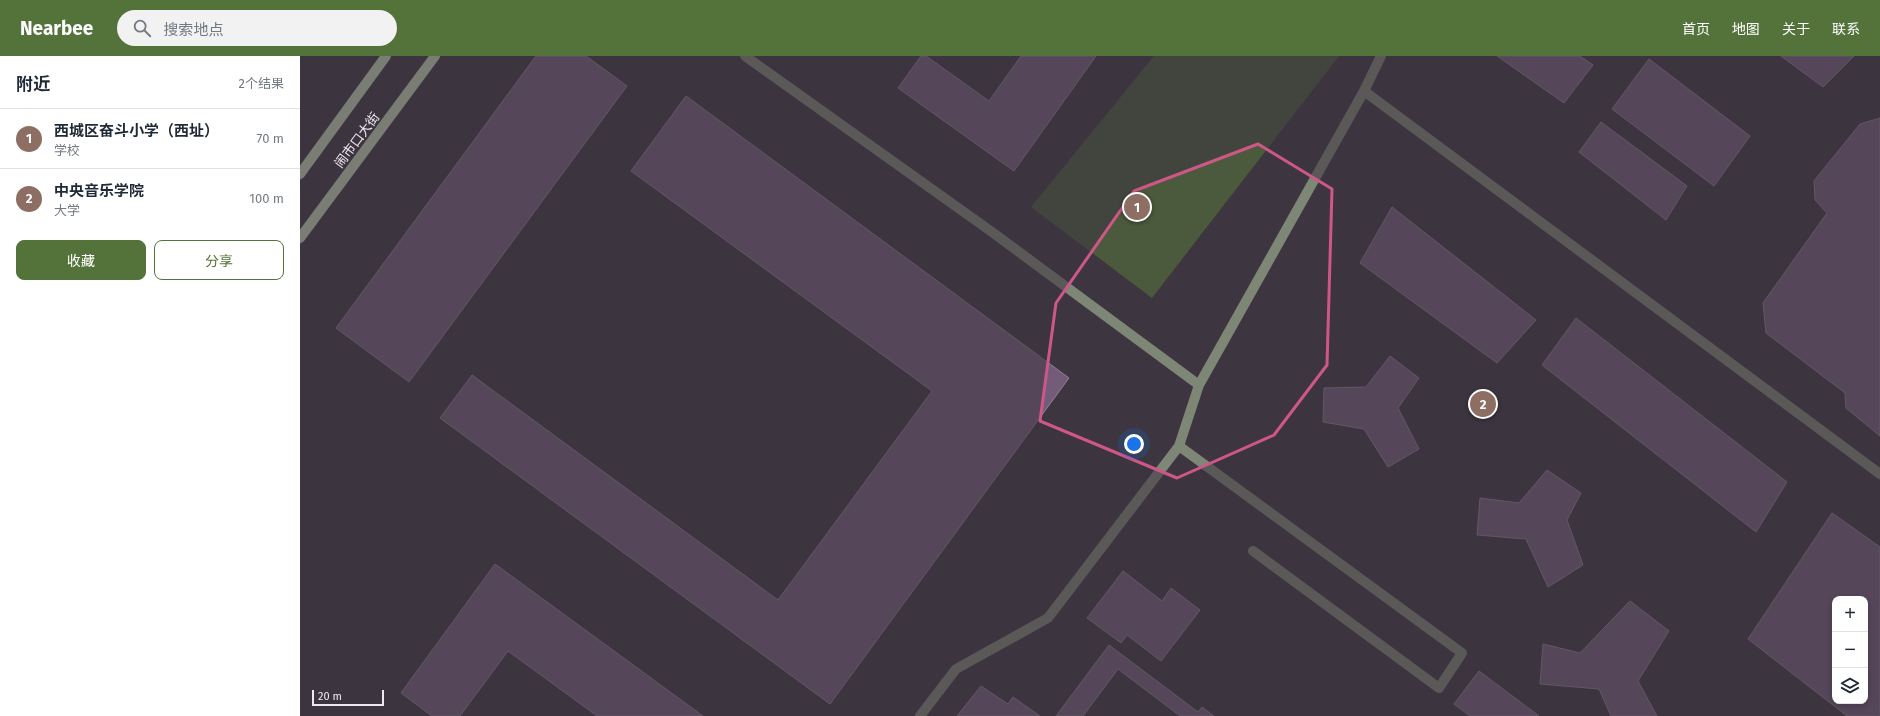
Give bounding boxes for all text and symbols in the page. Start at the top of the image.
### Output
search box [117,10,397,46]
text: Nearbee [20,17,93,40]
icon: search [131,17,153,39]
text: 搜索地点 [163,21,223,39]
text: 首页 [1682,21,1710,38]
text: 地图 [1732,21,1760,38]
text: 关于 [1782,21,1810,38]
text: 联系 [1832,21,1860,38]
text: 附近 [16,74,50,95]
text: 2个结果 [239,76,284,91]
street label: 闹市口大街 [331,110,383,170]
text: 西城区奋斗小学（西址） [54,122,219,140]
text: 1 [26,131,32,146]
text: 70 m [257,131,284,146]
text: 学校 [54,143,80,158]
text: 中央音乐学院 [54,182,144,200]
text: 2 [26,191,32,206]
text: 100 m [249,191,284,206]
pin: 1 [1124,192,1150,222]
text: 大学 [54,203,80,218]
button: 收藏 [16,240,146,280]
button: 分享 [154,240,284,280]
pin: 2 [1470,389,1496,419]
your location [1124,434,1144,454]
map controls [1832,596,1868,704]
button: + [1832,596,1868,632]
button: − [1832,632,1868,668]
button: layers [1832,668,1868,704]
scale bar [312,688,384,707]
text: 20 m [318,690,342,703]

